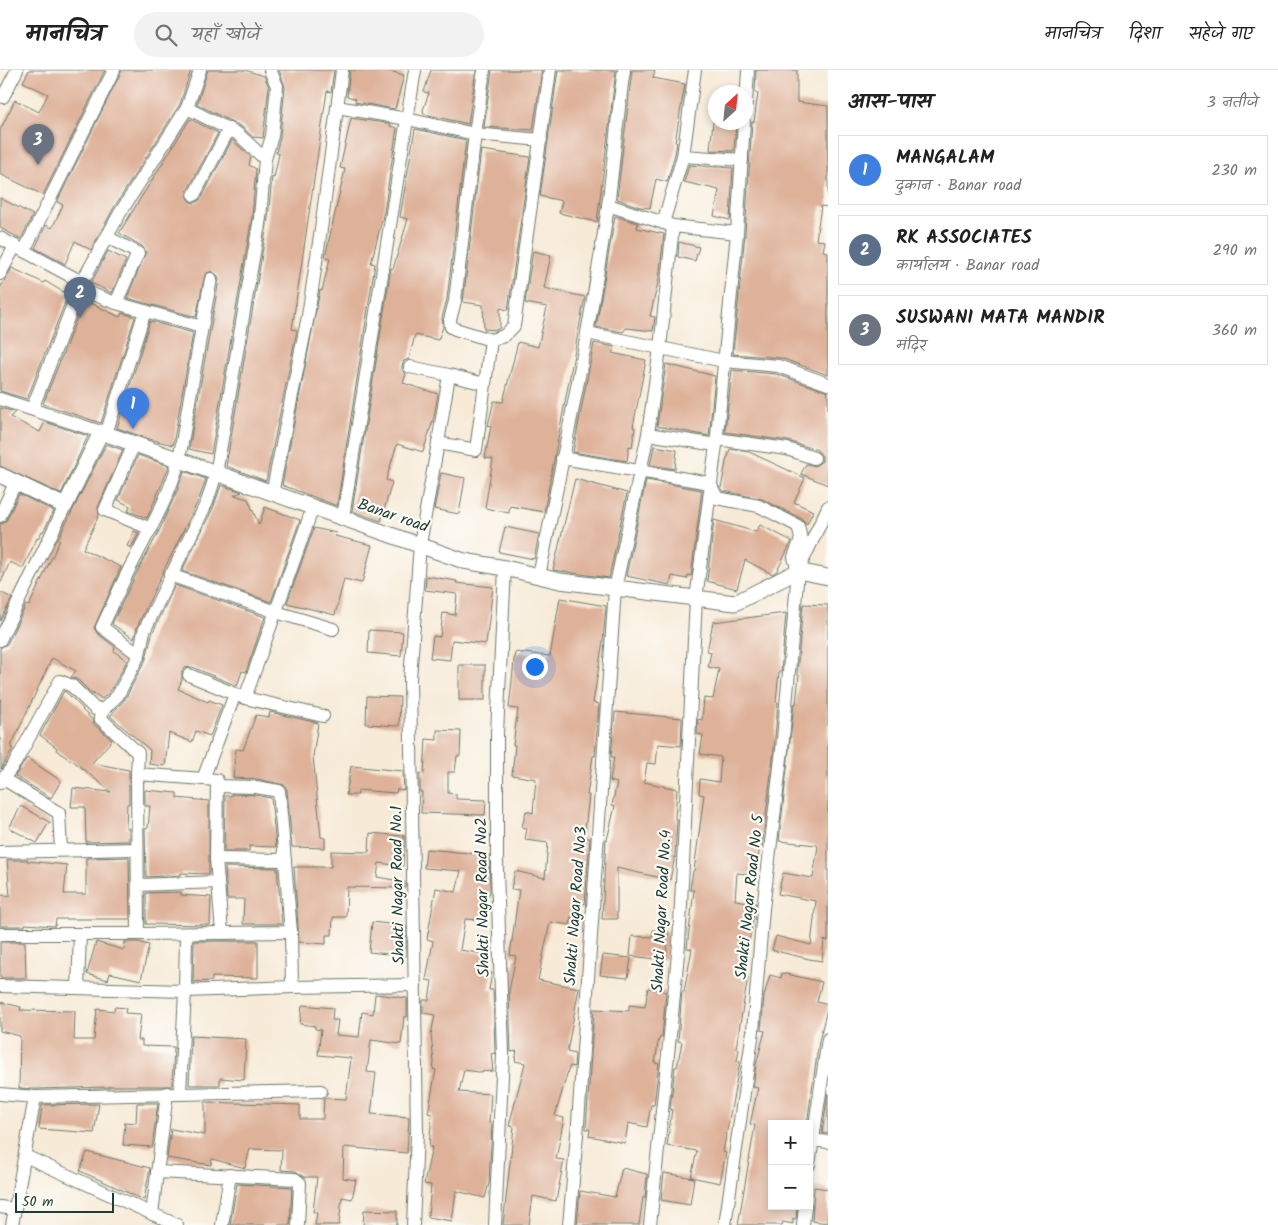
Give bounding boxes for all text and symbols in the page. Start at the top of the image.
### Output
search box [134,12,484,57]
text: मानचित्र [25,15,104,54]
text: यहाँ खोजें [192,20,260,50]
text: मानचित्र [1045,20,1101,49]
text: दिशा [1129,20,1161,49]
text: सहेजे गए [1189,20,1253,49]
icon: search [152,21,180,49]
north arrow [708,85,753,130]
text: आस-पास [848,86,932,119]
text: 3 नतीजे [1207,90,1258,115]
pin: 3 [22,124,54,165]
text: MANGALAM [896,143,994,173]
text: 1 [863,158,867,183]
text: 230 m [1211,158,1257,183]
text: दुकान · Banar road [896,173,1021,198]
text: RK ASSOCIATES [896,223,1032,253]
text: 2 [860,238,870,263]
text: 290 m [1213,238,1257,263]
text: कार्यालय · Banar road [896,253,1039,278]
pin: 2 [64,277,96,318]
text: SUSWANI MATA MANDIR [896,303,1105,333]
text: 3 [861,318,869,343]
text: 360 m [1212,318,1257,343]
text: मंदिर [896,333,926,358]
pin: 1 [117,388,149,429]
street label: Banar road [354,492,433,540]
your location [522,654,548,680]
street label: Shakti Nagar Road No.1 [384,805,412,965]
street label: Shakti Nagar Road No 5 [729,812,771,980]
street label: Shakti Nagar Road No2 [469,817,497,977]
street label: Shakti Nagar Road No3 [558,826,594,986]
street label: Shakti Nagar Road No.4 [645,829,679,993]
map controls [768,1120,813,1210]
button: + [768,1120,813,1165]
button: − [768,1165,813,1210]
scale bar [15,1190,114,1213]
text: 50 m [22,1191,53,1213]

